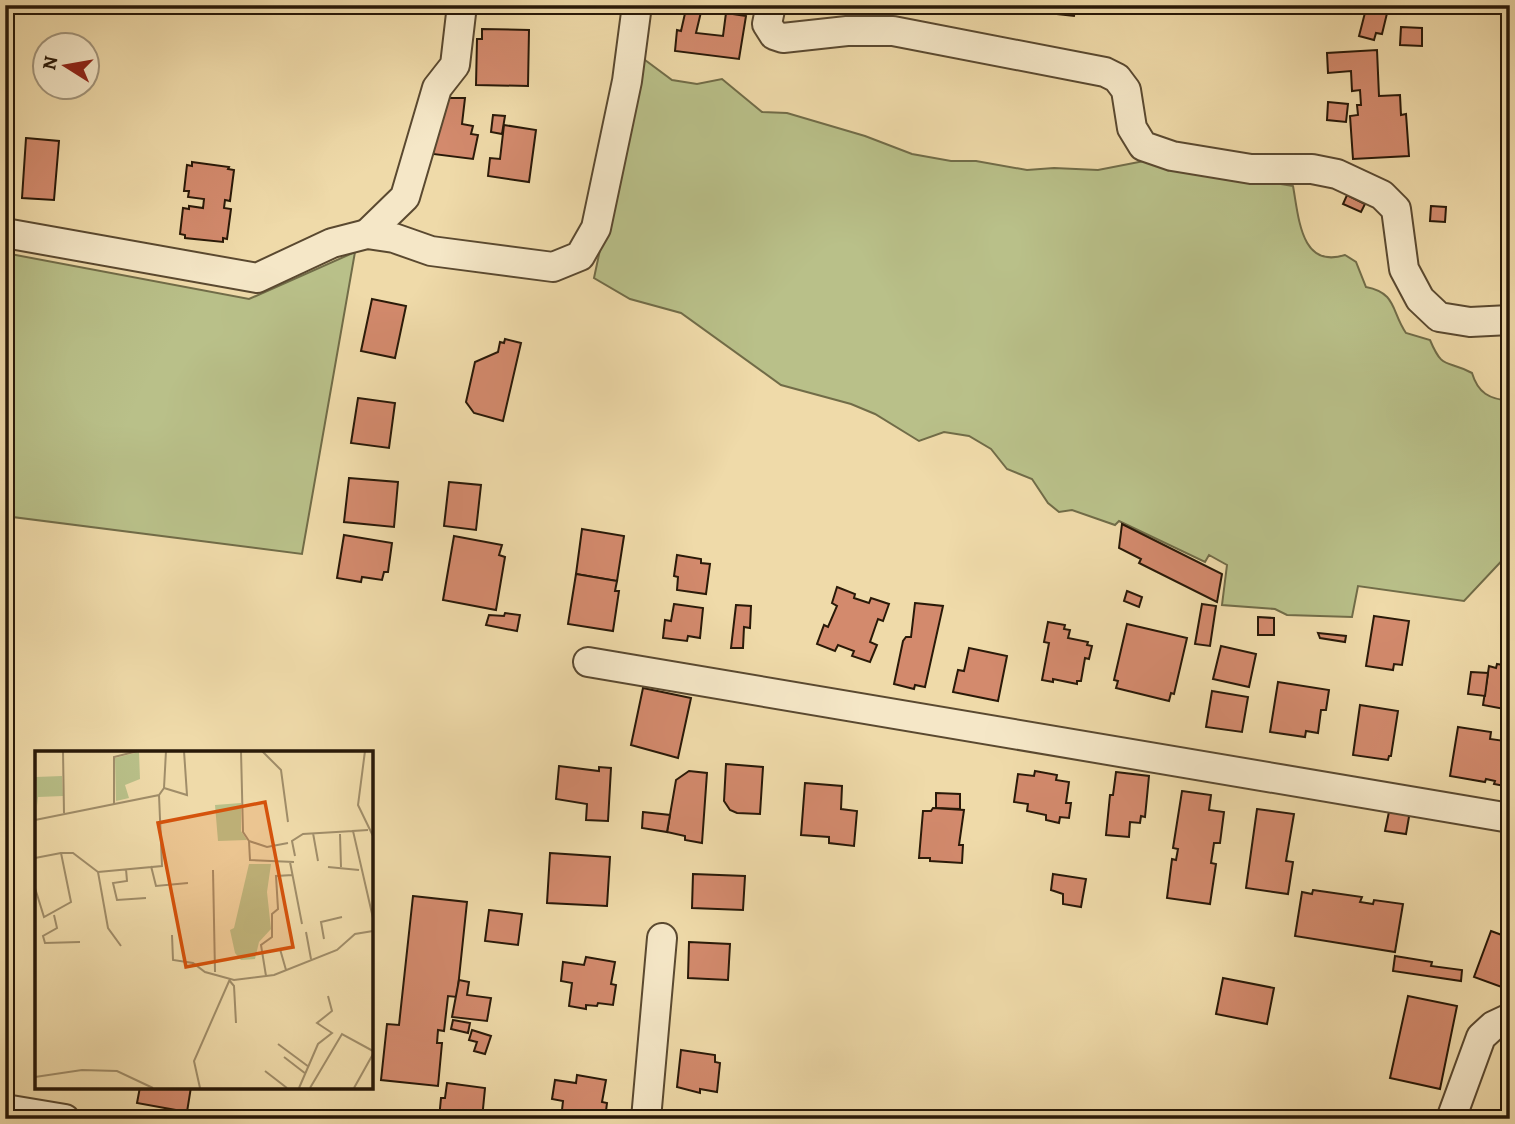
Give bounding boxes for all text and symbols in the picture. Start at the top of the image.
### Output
north arrow [32,32,102,102]
text: N [36,54,64,72]
inset map [35,751,373,1089]

